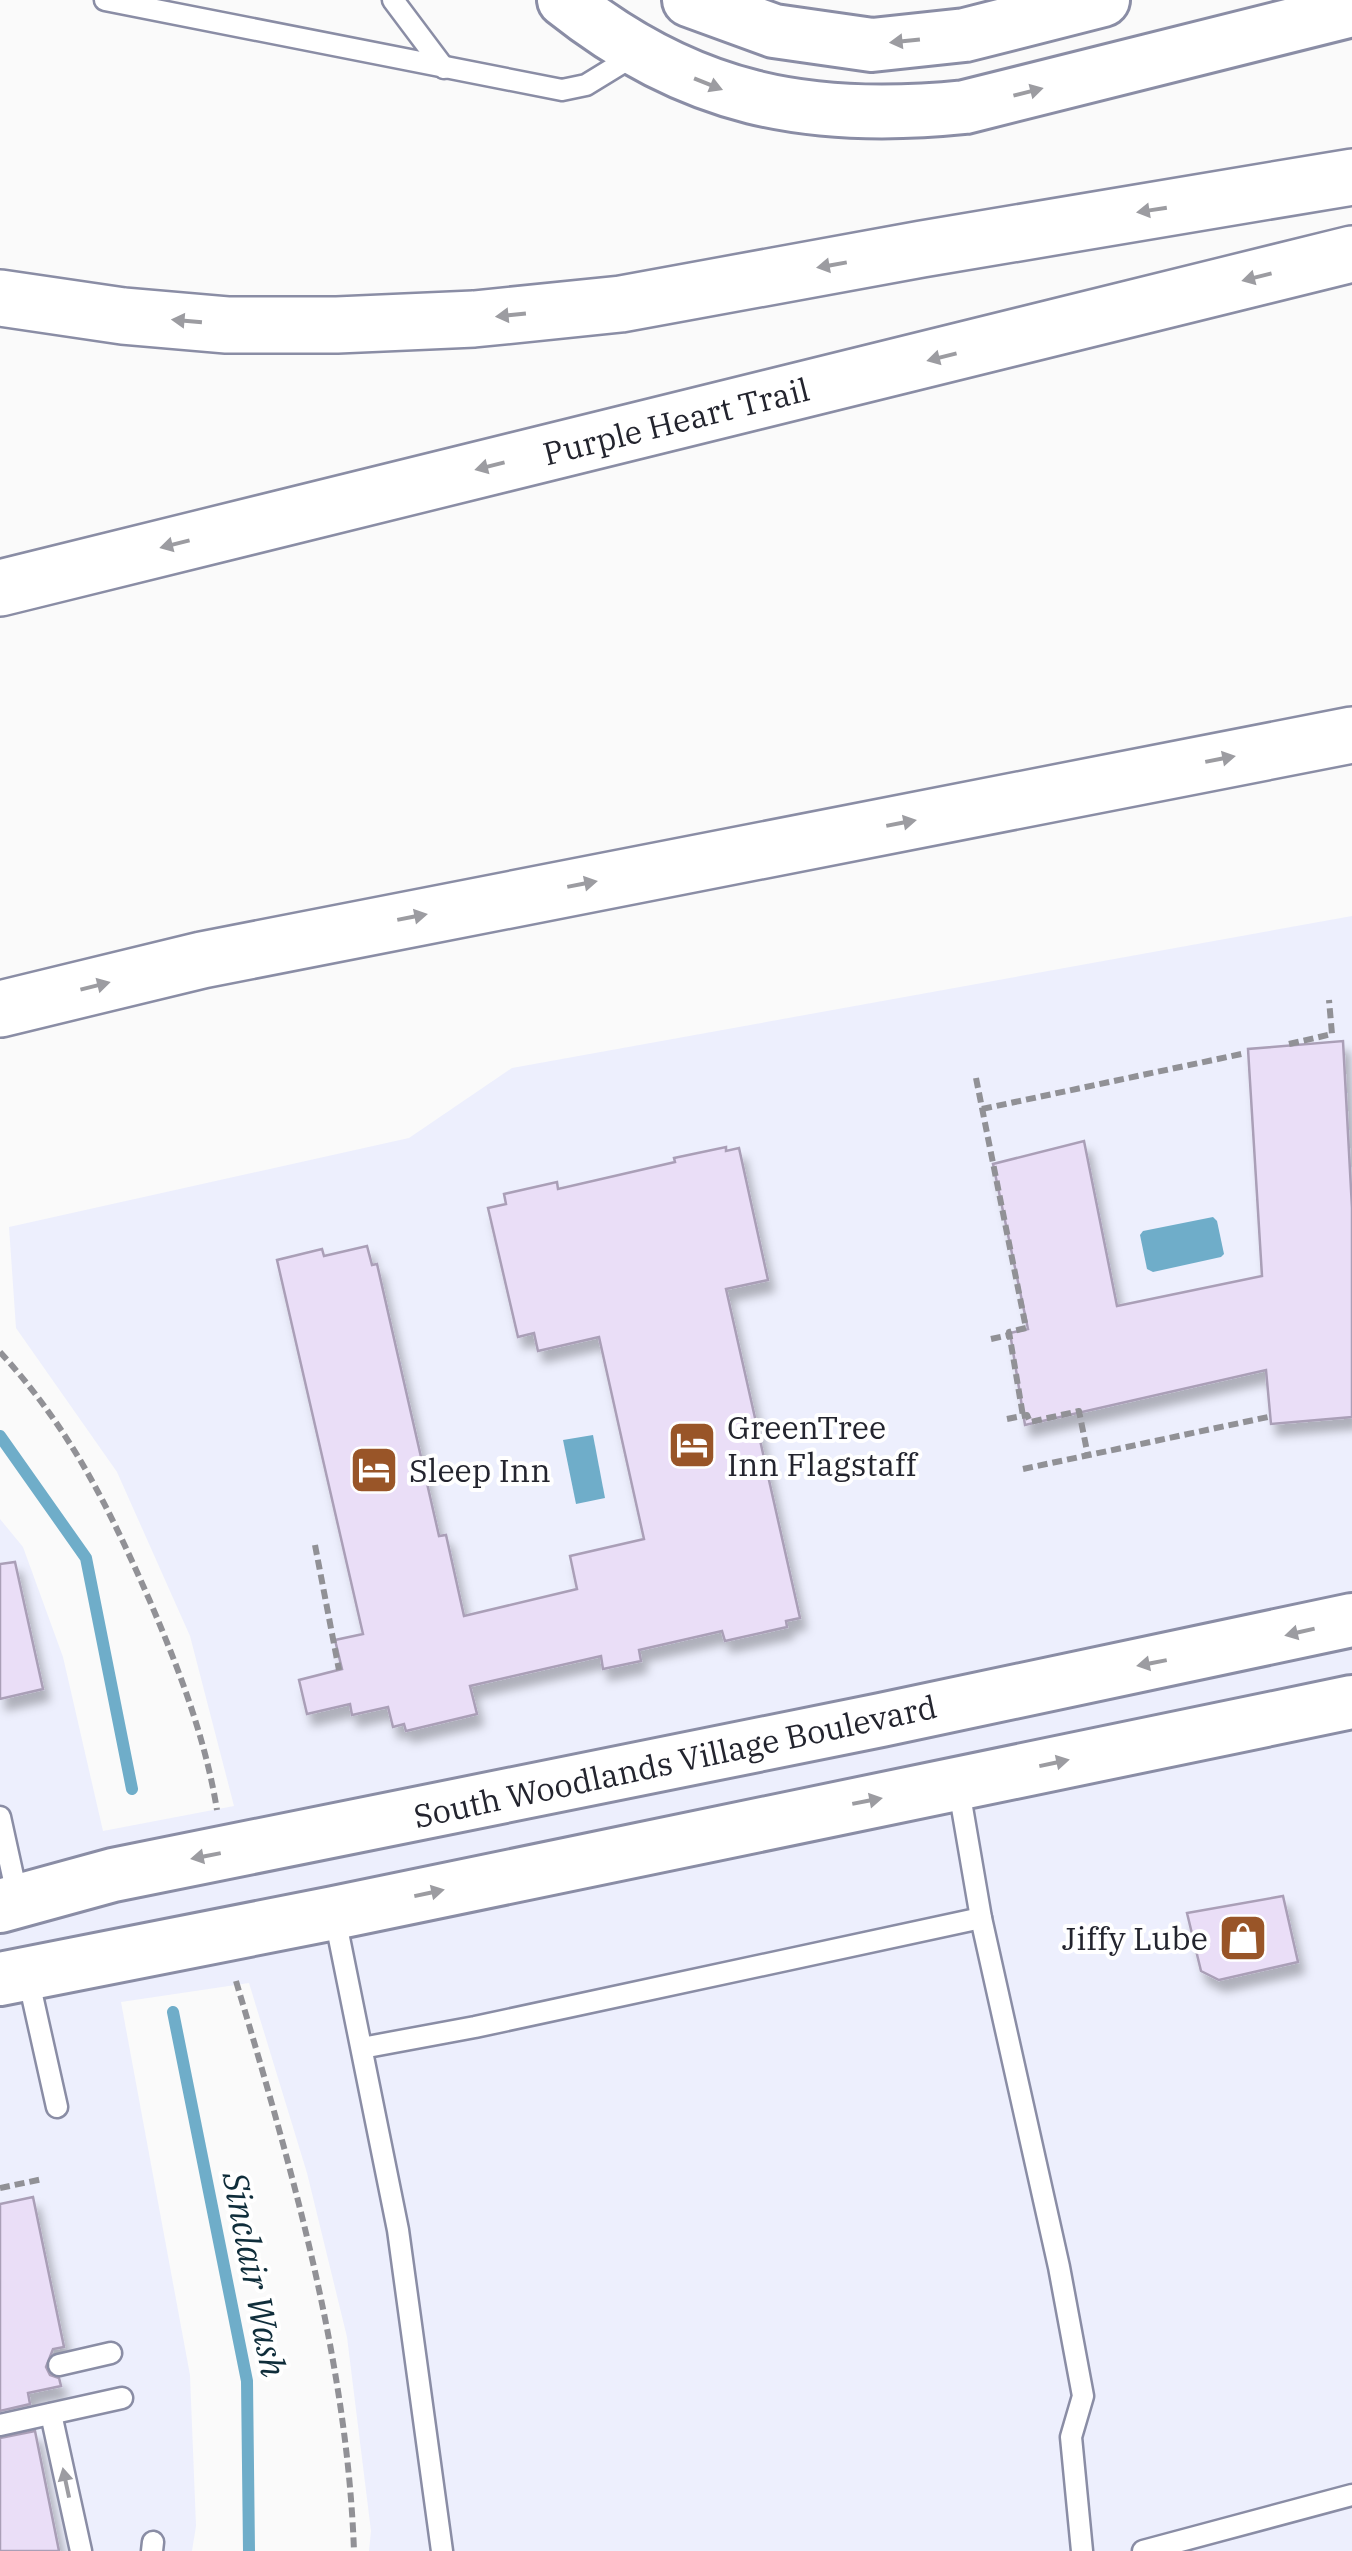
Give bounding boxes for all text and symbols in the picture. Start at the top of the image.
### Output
one-way arrow [888,33,920,49]
one-way arrow [693,76,723,92]
one-way arrow [1012,83,1043,99]
one-way arrow [1136,203,1168,218]
one-way arrow [816,258,847,273]
one-way arrow [1241,270,1272,286]
one-way arrow [495,308,526,324]
one-way arrow [170,313,202,329]
one-way arrow [926,349,957,365]
street label: Purple Heart Trail [539,368,813,474]
one-way arrow [474,459,505,474]
one-way arrow [159,537,190,553]
one-way arrow [1205,751,1236,767]
one-way arrow [886,814,917,830]
one-way arrow [567,876,598,892]
one-way arrow [397,909,428,925]
one-way arrow [80,978,111,993]
place label: GreenTree Inn Flagstaff [727,1406,919,1485]
hotel icon: GreenTree Inn Flagstaff [666,1419,718,1471]
hotel icon: Sleep Inn [348,1444,400,1496]
place label: Sleep Inn [409,1449,551,1491]
one-way arrow [1284,1625,1315,1640]
one-way arrow [1136,1656,1167,1672]
street label: South Woodlands Village Boulevard [410,1685,940,1837]
one-way arrow [1038,1754,1069,1770]
one-way arrow [852,1792,883,1808]
one-way arrow [191,1848,222,1864]
one-way arrow [414,1884,445,1900]
shop icon: Jiffy Lube [1217,1912,1269,1964]
place label: Jiffy Lube [1062,1917,1208,1959]
water label: Sinclair Wash [212,2167,297,2380]
one-way arrow [58,2467,73,2498]

